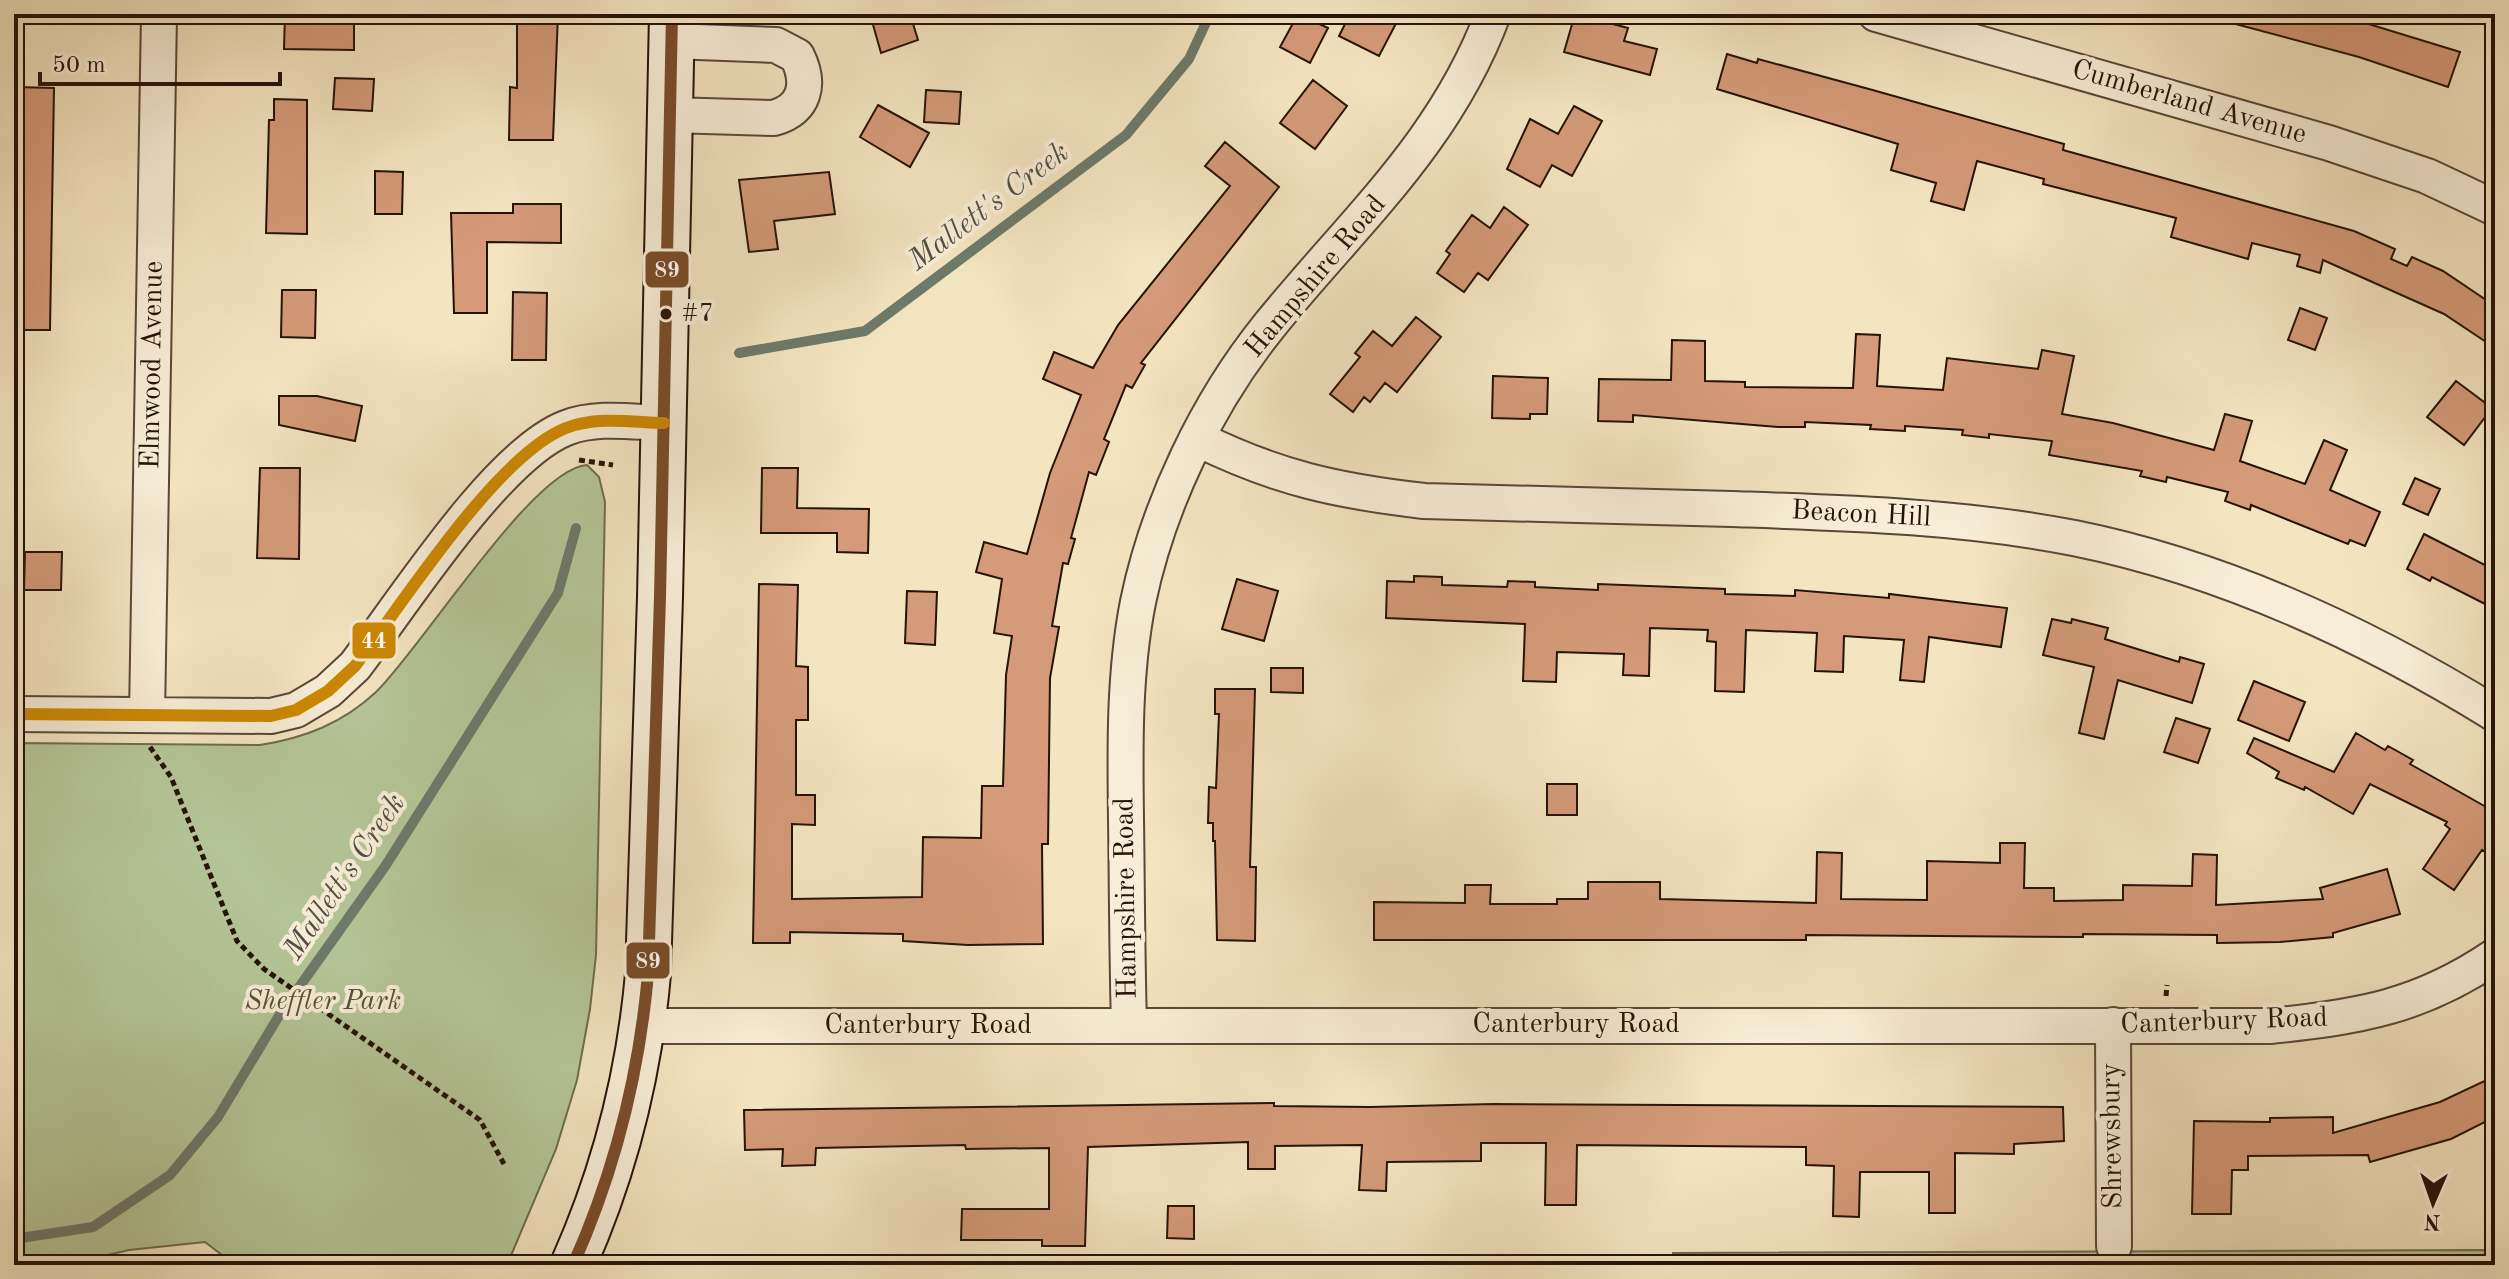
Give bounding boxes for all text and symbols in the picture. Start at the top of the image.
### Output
scale bar [40,36,280,86]
text: 50 m [52,54,106,78]
street label: Cumberland Avenue [2069,56,2309,150]
water label: Mallett's Creek [902,137,1075,277]
street label: Hampshire Road [1240,191,1392,363]
line badge: 89 [644,250,690,289]
street label: Elmwood Avenue [137,260,169,470]
text: 89 [654,260,680,282]
place label: #7 [681,301,714,327]
marker: #7 [658,306,674,322]
street label: Beacon Hill [1790,497,1932,533]
line badge: 44 [351,621,397,660]
text: 44 [361,631,387,653]
water label: Mallett's Creek [278,789,411,966]
street label: Hampshire Road [1111,797,1143,999]
line badge: 89 [625,941,671,980]
text: 89 [635,951,661,973]
park label: Sheffler Park [245,988,401,1016]
street label: Canterbury Road [2120,1004,2328,1040]
street label: Canterbury Road [1472,1011,1680,1039]
street label: Canterbury Road [824,1012,1032,1040]
street label: Shrewsbury [2098,1062,2128,1209]
north arrow [2393,1163,2473,1243]
text: N [2423,1210,2441,1232]

